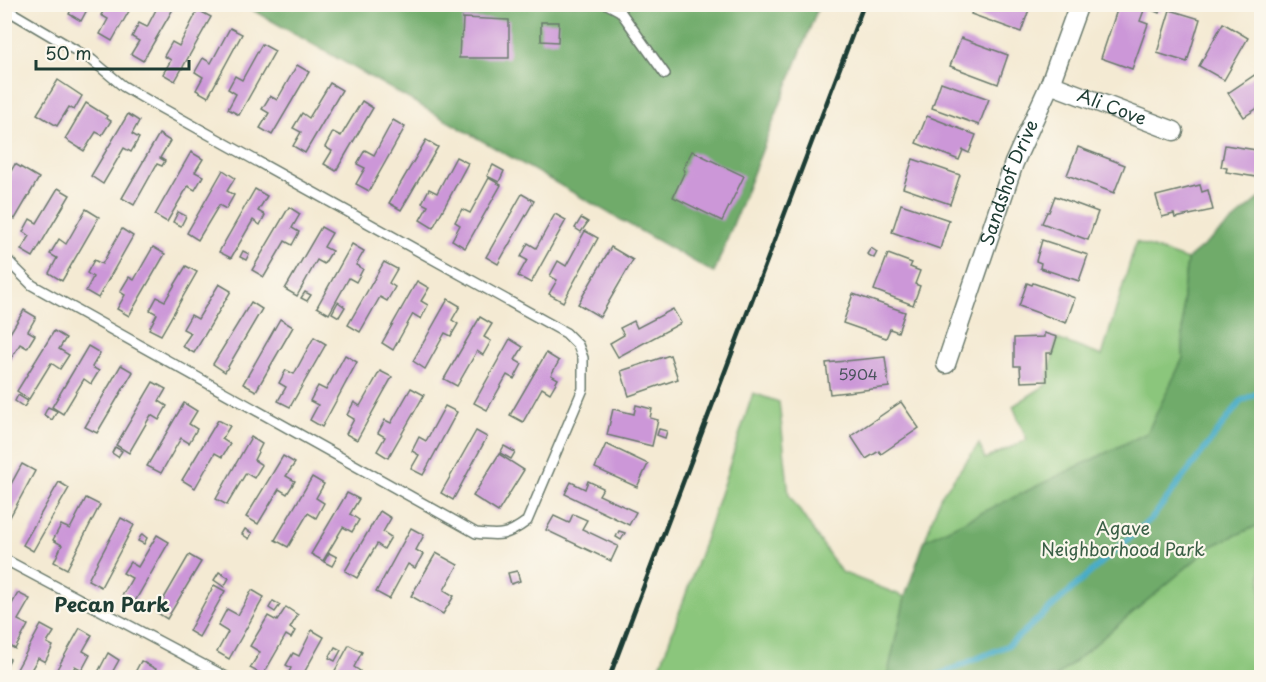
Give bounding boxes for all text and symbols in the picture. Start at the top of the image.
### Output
scale bar [36,33,189,71]
text: 50 m [45,39,92,66]
street label: Ali Cove [1074,81,1151,131]
street label: Sandshof Drive [972,114,1044,249]
house number: 5904 [838,362,878,385]
park label: Agave Neighborhood Park [1041,514,1205,562]
district label: Pecan Park [54,589,170,619]

